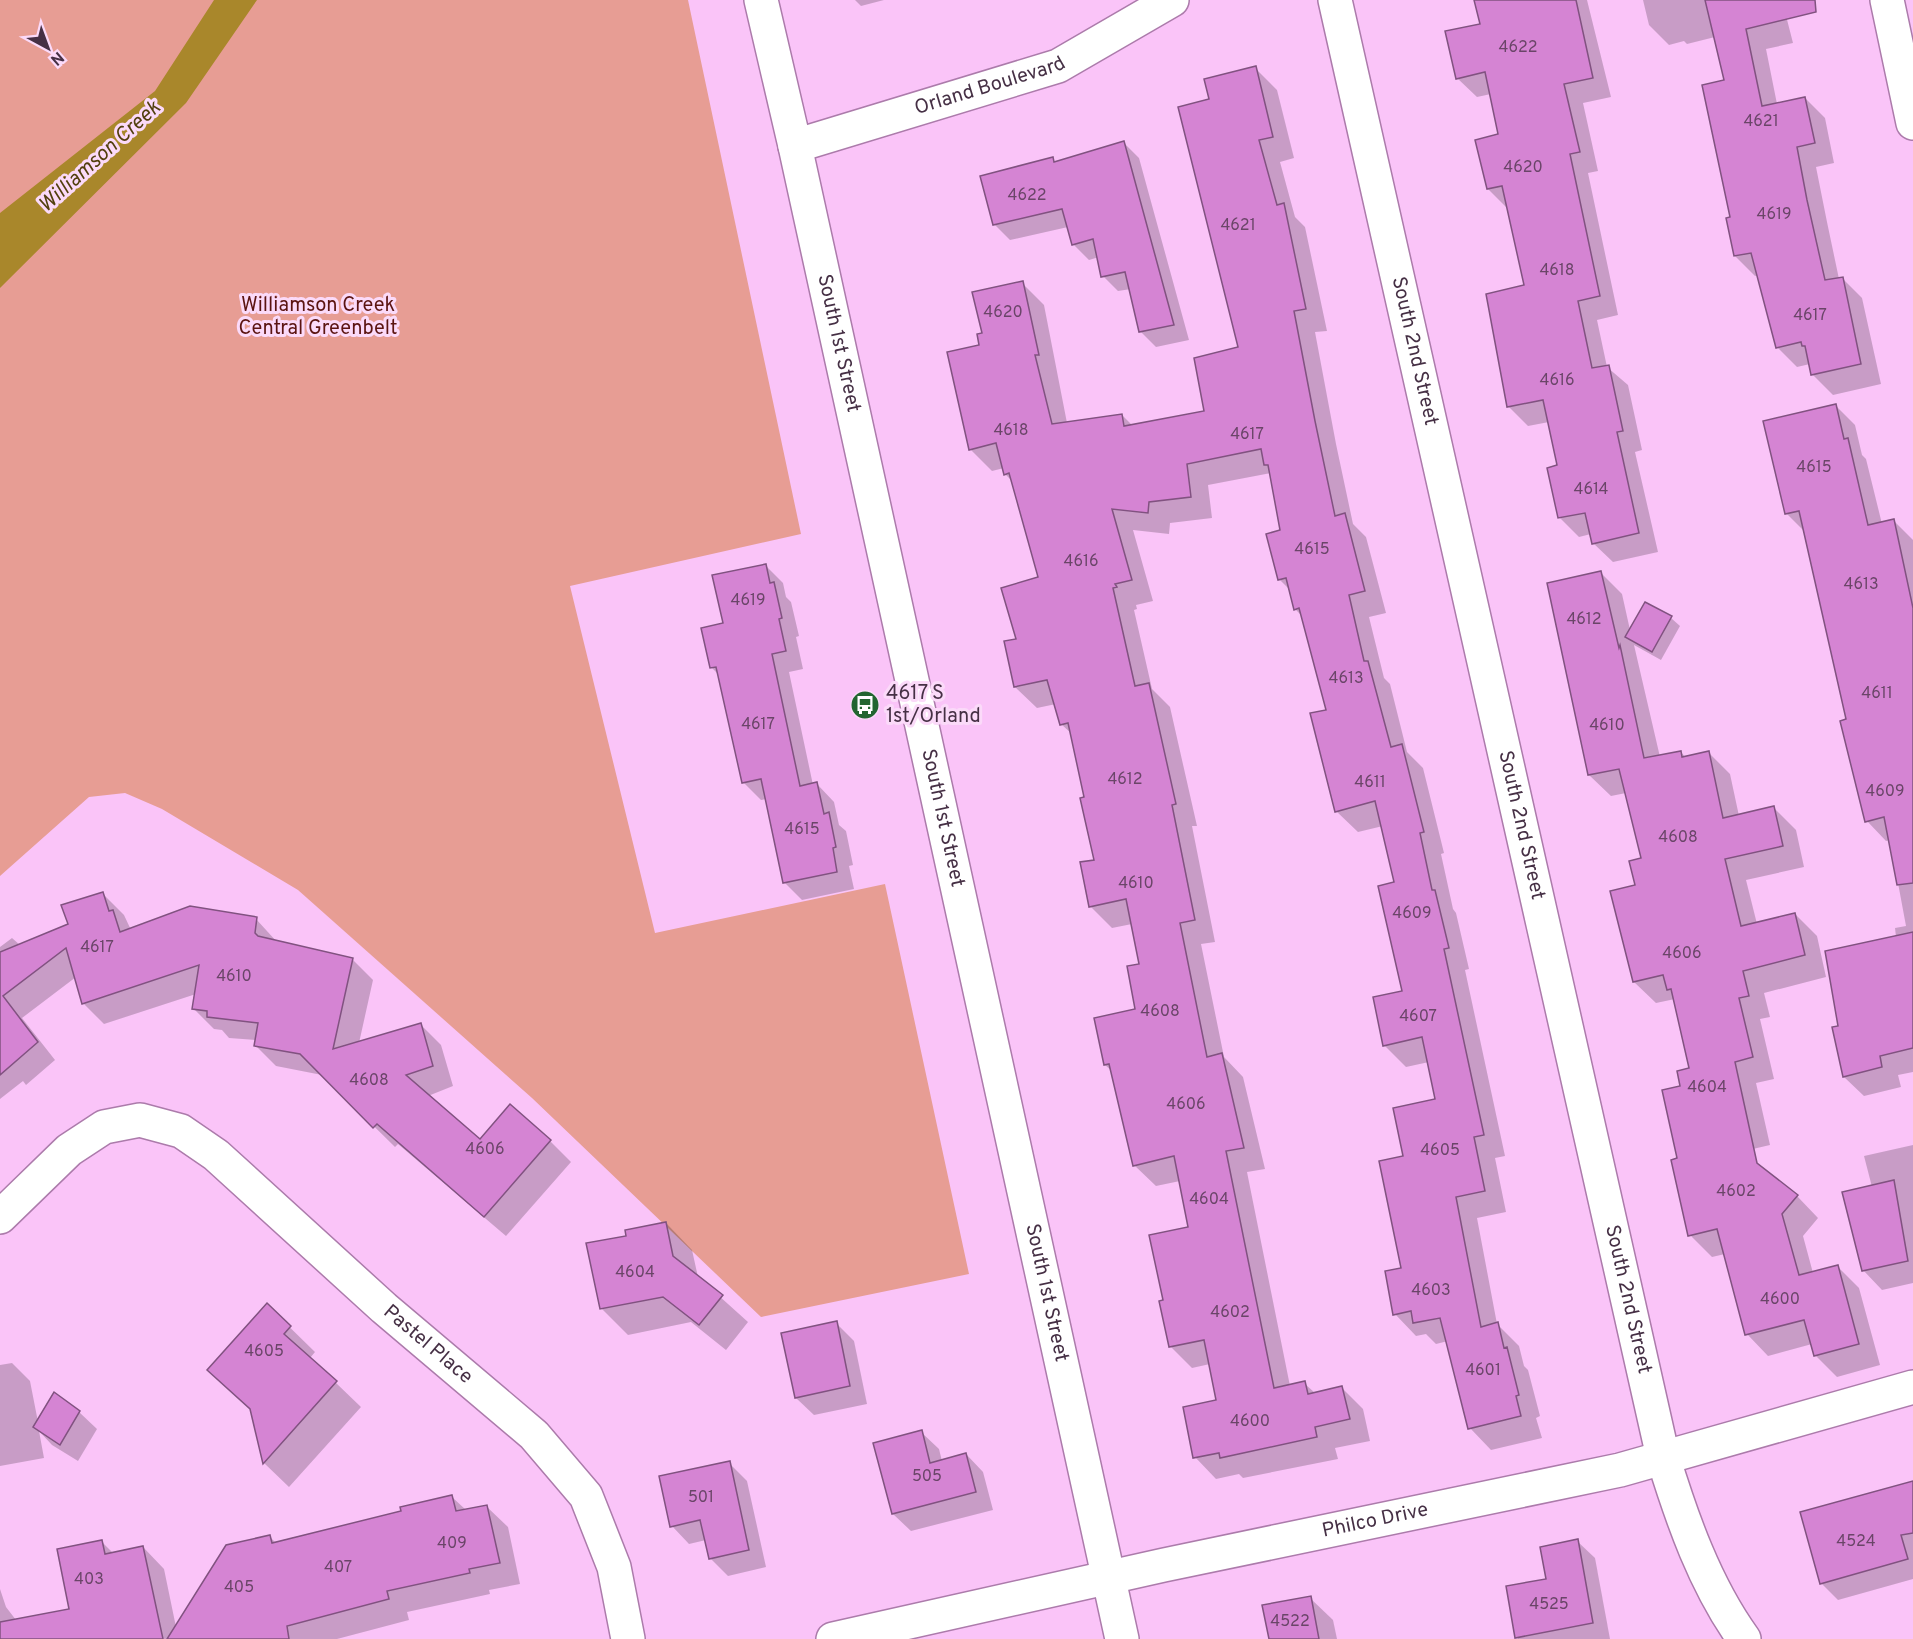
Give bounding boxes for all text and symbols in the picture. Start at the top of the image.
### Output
north arrow [18,18,78,78]
house number: 4622 [1498,38,1538,58]
text: N [46,46,67,69]
street label: Orland Boulevard [912,51,1071,122]
water label: Williamson Creek [33,95,167,219]
house number: 4621 [1743,112,1779,132]
house number: 4620 [1503,158,1543,178]
house number: 4622 [1007,186,1047,206]
house number: 4619 [1756,205,1792,225]
house number: 4621 [1220,216,1256,236]
house number: 4618 [1539,261,1575,281]
street label: South 1st Street [810,272,866,415]
street label: South 2nd Street [1385,274,1443,428]
park label: Williamson Creek Central Greenbelt [238,293,398,342]
house number: 4620 [983,303,1023,323]
house number: 4617 [1793,306,1827,326]
house number: 4616 [1539,371,1575,391]
house number: 4618 [993,421,1029,441]
house number: 4617 [1230,425,1264,445]
house number: 4615 [1796,458,1832,478]
house number: 4614 [1573,480,1609,500]
house number: 4615 [1294,540,1330,560]
house number: 4616 [1063,552,1099,572]
house number: 4613 [1843,575,1879,595]
house number: 4619 [730,591,766,611]
house number: 4612 [1566,610,1602,630]
house number: 4613 [1328,669,1364,689]
place label: 4617 S 1st/Orland [886,681,981,730]
house number: 4611 [1861,684,1893,704]
bus stop icon: 4617 S 1st/Orland [849,689,881,721]
house number: 4617 [741,715,775,735]
house number: 4610 [1589,716,1625,736]
street label: South 1st Street [914,747,970,890]
street label: South 2nd Street [1491,748,1550,902]
house number: 4612 [1107,770,1143,790]
house number: 4611 [1354,773,1386,793]
house number: 4609 [1865,782,1905,802]
house number: 4615 [784,820,820,840]
house number: 4608 [1658,828,1698,848]
house number: 4610 [1118,874,1154,894]
house number: 4609 [1392,904,1432,924]
house number: 4617 [80,938,114,958]
house number: 4606 [1662,944,1702,964]
house number: 4610 [216,967,252,987]
house number: 4608 [1140,1002,1180,1022]
house number: 4607 [1399,1007,1437,1027]
house number: 4608 [349,1071,389,1091]
house number: 4604 [1687,1078,1727,1098]
house number: 4606 [1166,1095,1206,1115]
house number: 4606 [465,1140,505,1160]
house number: 4605 [1420,1141,1460,1161]
house number: 4602 [1716,1182,1756,1202]
house number: 4604 [1189,1190,1229,1210]
street label: South 1st Street [1018,1221,1074,1364]
street label: South 2nd Street [1598,1222,1657,1377]
house number: 4604 [615,1263,655,1283]
house number: 4603 [1411,1281,1451,1301]
house number: 4600 [1760,1290,1800,1310]
street label: Pastel Place [377,1300,478,1390]
house number: 4602 [1210,1303,1250,1323]
house number: 4605 [244,1342,284,1362]
house number: 4601 [1465,1361,1501,1381]
house number: 4600 [1230,1412,1270,1432]
house number: 505 [912,1467,942,1487]
house number: 501 [688,1488,714,1508]
street label: Philco Drive [1320,1497,1431,1545]
house number: 4524 [1836,1532,1876,1552]
house number: 409 [437,1534,467,1554]
house number: 407 [324,1558,352,1578]
house number: 403 [74,1570,104,1590]
house number: 405 [224,1578,254,1598]
house number: 4525 [1529,1595,1569,1615]
house number: 4522 [1270,1612,1310,1632]

